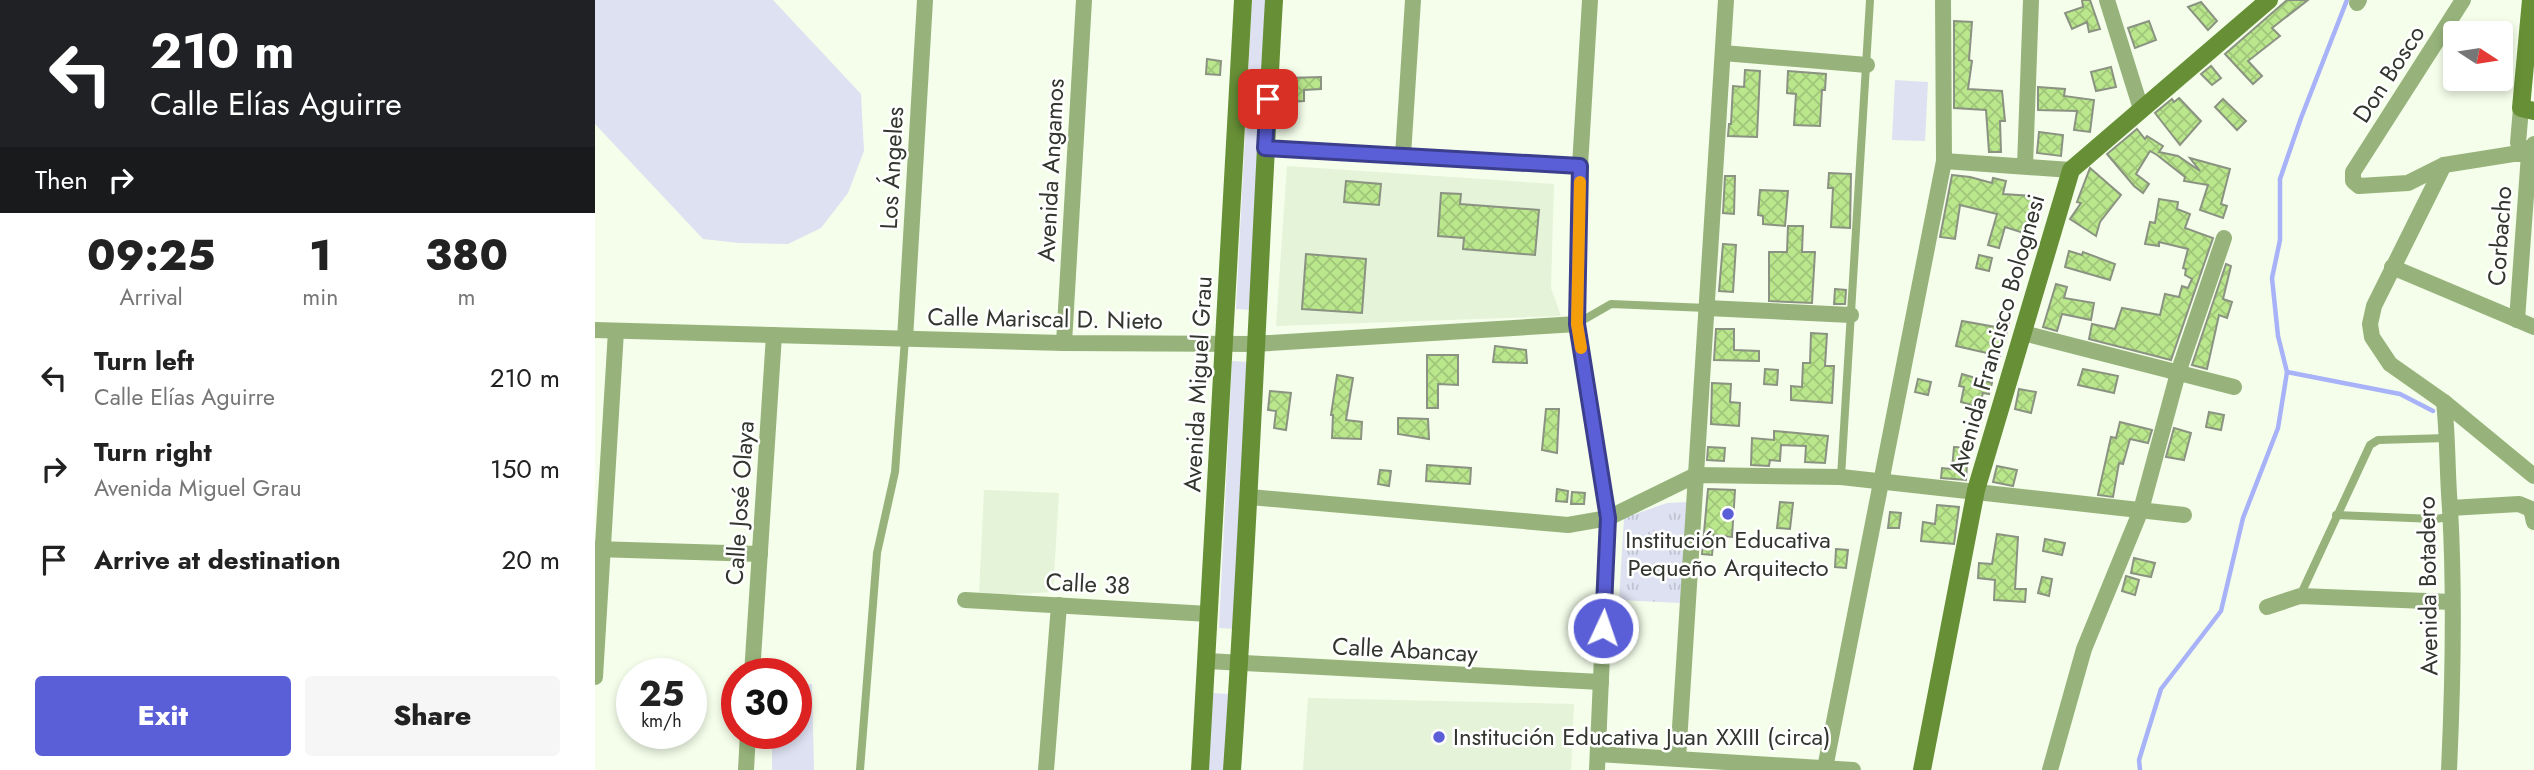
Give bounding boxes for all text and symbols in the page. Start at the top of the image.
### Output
text: 210 m [150,16,294,86]
street label: Don Bosco [2344,18,2433,129]
north arrow [2443,21,2513,91]
map controls [2443,21,2513,91]
icon: left [35,28,126,119]
pin [1238,69,1298,129]
street label: Avenida Angamos [1028,77,1073,263]
icon: arrive [1249,80,1287,118]
text: Calle Elías Aguirre [150,81,402,127]
street label: Los Ángeles [871,106,912,230]
text: Then [35,161,88,199]
icon: right [102,161,140,199]
street label: Corbacho [2479,185,2520,287]
street label: Avenida Francisco Bolognesi [1940,190,2053,480]
text: 09:25 [87,225,215,286]
text: 1 [309,225,331,286]
text: 380 [425,225,508,286]
street label: Avenida Miguel Grau [1174,275,1221,493]
text: Arrival [119,280,183,314]
text: min [302,280,338,314]
text: m [458,280,476,314]
street label: Calle Mariscal D. Nieto [927,299,1163,338]
text: Turn left [94,342,194,380]
icon: left [35,359,73,397]
text: 210 m [490,359,560,397]
text: Calle Elías Aguirre [94,380,275,414]
street label: Calle José Olaya [716,420,763,586]
text: Turn right [94,433,212,471]
icon: right [35,450,73,488]
text: 150 m [490,450,560,488]
text: Avenida Miguel Grau [94,471,301,505]
street label: Avenida Botadero [2408,496,2447,676]
marker: Institución Educativa Pequeño Arquitecto [1720,506,1736,522]
place label: Institución Educativa Pequeño Arquitecto [1625,522,1831,585]
icon: arrive [35,541,73,579]
text: Arrive at destination [94,541,341,579]
text: 20 m [502,541,560,579]
street label: Calle 38 [1045,564,1131,603]
position arrow [1566,591,1640,665]
street label: Calle Abancay [1331,628,1479,671]
speed limit sign: 30 [721,658,812,749]
text: 25 [639,669,684,719]
button: Exit [35,676,291,756]
button: Share [305,676,560,756]
text: km/h [641,708,682,734]
place label: Institución Educativa Juan XXIII (circa) [1453,719,1831,754]
marker: Institución Educativa Juan XXIII (circa) [1431,729,1447,745]

